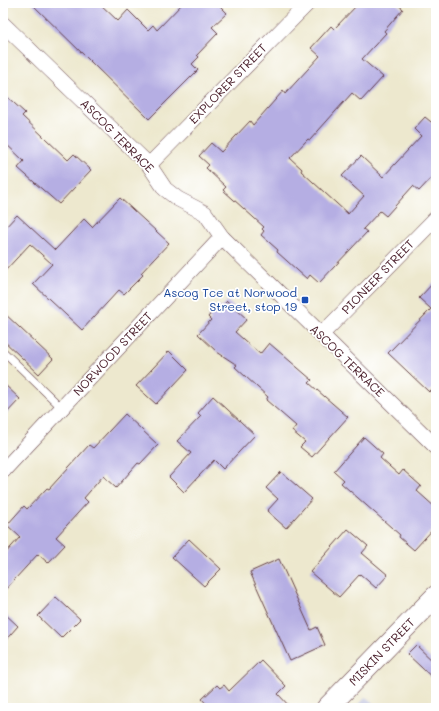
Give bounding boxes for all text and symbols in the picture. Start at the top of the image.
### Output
street label: EXPLORER STREET [185,40,270,127]
street label: ASCOG TERRACE [77,95,158,176]
street label: PIONEER STREET [338,235,417,317]
place label: Ascog Tce at Norwood Street, stop 19 [163,284,297,314]
marker: Ascog Tce at Norwood Street, stop 19 [300,295,310,305]
street label: NORWOOD STREET [69,308,156,399]
street label: ASCOG TERRACE [307,321,389,400]
street label: MISKIN STREET [345,614,418,689]

